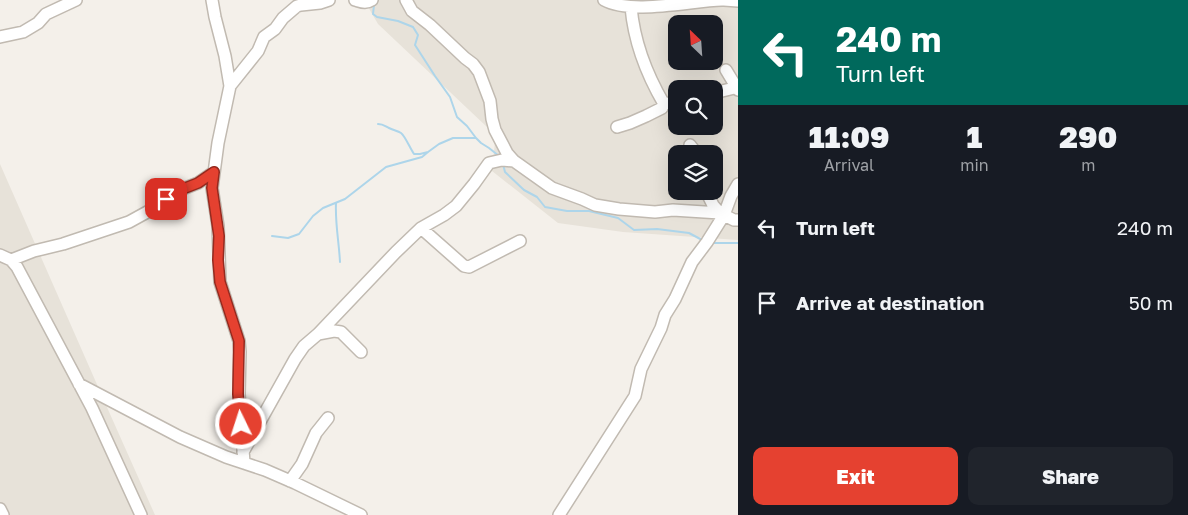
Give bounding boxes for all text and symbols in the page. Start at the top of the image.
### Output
north arrow [668,15,722,70]
map controls [668,15,723,200]
text: 240 m [836,18,941,60]
icon: left [753,20,818,85]
text: Turn left [836,60,925,87]
button: search [668,80,723,135]
text: 11:09 [809,119,890,155]
text: 1 [967,119,982,155]
text: 290 [1059,119,1117,155]
button: layers [668,145,723,200]
text: Arrival [824,155,874,175]
text: min [960,155,989,175]
text: m [1081,155,1095,175]
pin [145,178,187,220]
icon: arrive [152,185,180,213]
icon: left [753,214,781,242]
text: Turn left [796,216,875,239]
text: 240 m [1117,216,1173,239]
icon: arrive [753,289,781,317]
text: Arrive at destination [796,291,984,314]
text: 50 m [1129,291,1173,314]
position arrow [214,397,266,449]
button: Exit [753,447,958,505]
button: Share [968,447,1173,505]

